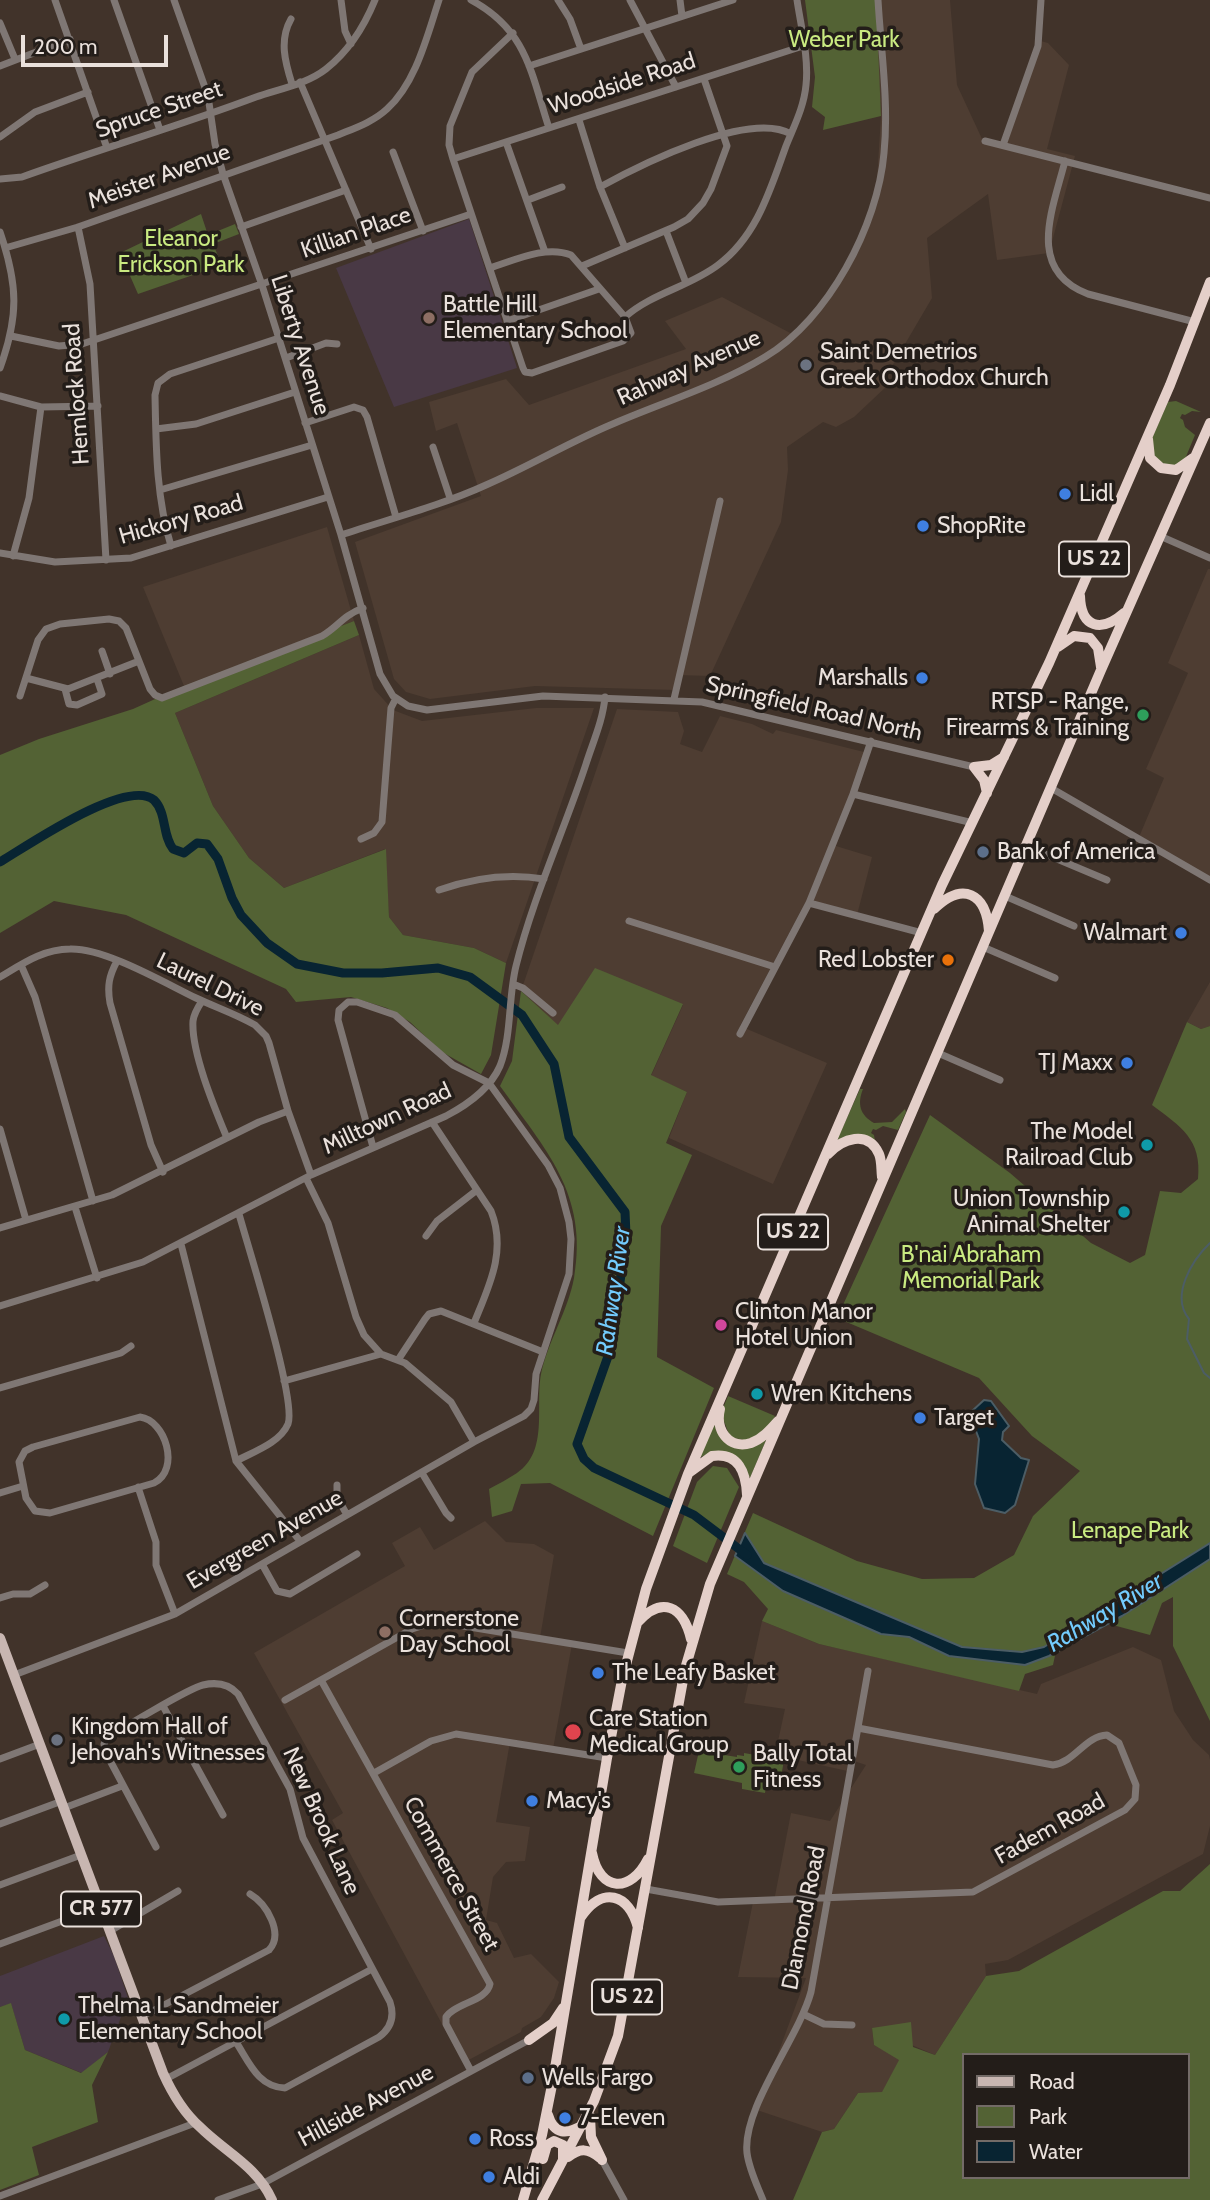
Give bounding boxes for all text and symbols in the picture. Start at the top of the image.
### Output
scale bar [24,21,172,65]
park label: Weber Park [788,26,900,54]
text: 200 m [34,34,97,59]
street label: Woodside Road [545,47,699,121]
street label: Spruce Street [92,76,226,144]
street label: Meister Avenue [84,138,234,216]
street label: Killian Place [297,201,415,265]
park label: Eleanor Erickson Park [117,225,245,279]
street label: Liberty Avenue [264,271,336,419]
place label: Battle Hill Elementary School [443,291,627,345]
marker: Battle Hill Elementary School [421,310,437,326]
street label: Hemlock Road [58,322,96,466]
street label: Rahway Avenue [613,324,765,412]
place label: Saint Demetrios Greek Orthodox Church [820,338,1049,392]
marker: Saint Demetrios Greek Orthodox Church [798,357,814,373]
place label: Lidl [1079,480,1114,508]
marker: Lidl [1057,486,1073,502]
street label: Hickory Road [116,489,246,551]
place label: ShopRite [937,512,1026,540]
marker: ShopRite [915,518,931,534]
road number: US 22 [1059,542,1129,576]
place label: Marshalls [818,664,908,692]
marker: Marshalls [914,670,930,686]
street label: Springfield Road North [703,671,925,747]
place label: RTSP - Range, Firearms & Training [946,688,1129,742]
marker: RTSP - Range, Firearms & Training [1135,707,1151,723]
place label: Bank of America [997,838,1155,866]
marker: Bank of America [975,844,991,860]
place label: Walmart [1083,919,1167,947]
marker: Walmart [1173,925,1189,941]
place label: Red Lobster [818,946,934,974]
street label: Laurel Drive [152,947,268,1023]
marker: Red Lobster [940,952,956,968]
place label: TJ Maxx [1038,1049,1113,1077]
marker: TJ Maxx [1119,1055,1135,1071]
street label: Milltown Road [318,1077,456,1161]
place label: The Model Railroad Club [1005,1118,1133,1172]
marker: The Model Railroad Club [1139,1137,1155,1153]
place label: Union Township Animal Shelter [953,1185,1110,1239]
marker: Union Township Animal Shelter [1116,1204,1132,1220]
road number: US 22 [758,1214,828,1250]
water label: Rahway River [591,1225,637,1357]
park label: B'nai Abraham Memorial Park [901,1241,1041,1295]
place label: Clinton Manor Hotel Union [735,1298,873,1352]
marker: Clinton Manor Hotel Union [713,1317,729,1333]
place label: Wren Kitchens [771,1380,912,1408]
marker: Wren Kitchens [749,1386,765,1402]
place label: Target [934,1404,994,1432]
marker: Target [912,1410,928,1426]
street label: Evergreen Avenue [182,1484,348,1596]
park label: Lenape Park [1071,1517,1189,1545]
water label: Rahway River [1042,1567,1168,1659]
place label: Cornerstone Day School [399,1605,519,1659]
marker: Cornerstone Day School [377,1624,393,1640]
place label: The Leafy Basket [612,1659,776,1687]
marker: The Leafy Basket [590,1665,606,1681]
place label: Care Station Medical Group [589,1705,729,1759]
place label: Kingdom Hall of Jehovah's Witnesses [71,1713,265,1767]
marker: Care Station Medical Group [563,1722,583,1742]
marker: Kingdom Hall of Jehovah's Witnesses [49,1732,65,1748]
place label: Bally Total Fitness [753,1740,852,1794]
street label: New Brook Lane [276,1743,366,1899]
marker: Bally Total Fitness [731,1759,747,1775]
place label: Macy's [546,1787,611,1815]
street label: Fadem Road [990,1787,1110,1871]
street label: Commerce Street [397,1792,505,1956]
marker: Macy's [524,1793,540,1809]
street label: Diamond Road [777,1844,831,1992]
road number: CR 577 [61,1892,141,1926]
road number: US 22 [592,1980,662,2014]
place label: Thelma L Sandmeier Elementary School [78,1992,279,2046]
marker: Thelma L Sandmeier Elementary School [56,2011,72,2027]
legend [962,2053,1189,2179]
street label: Hillside Avenue [294,2059,438,2153]
place label: Wells Fargo [542,2064,653,2092]
text: Road [1029,2069,1075,2094]
marker: Wells Fargo [520,2070,536,2086]
place label: 7-Eleven [579,2104,665,2132]
text: Park [1029,2104,1067,2129]
marker: 7-Eleven [557,2110,573,2126]
place label: Ross [489,2125,534,2153]
marker: Ross [467,2131,483,2147]
text: Water [1029,2139,1082,2164]
place label: Aldi [503,2163,540,2191]
marker: Aldi [481,2169,497,2185]

